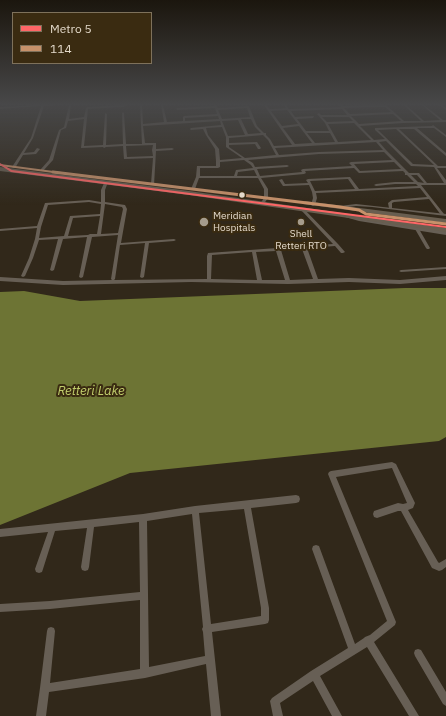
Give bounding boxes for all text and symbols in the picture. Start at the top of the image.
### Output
legend [12,12,152,64]
text: Metro 5 [50,21,92,36]
text: 114 [50,41,72,56]
unlabelled marker [237,190,247,200]
place label: Meridian Hospitals [213,210,255,234]
marker: Meridian Hospitals [198,216,210,228]
marker: Shell Retteri RTO [296,217,306,227]
place label: Shell Retteri RTO [275,228,327,252]
water label: Retteri Lake [57,383,125,399]

